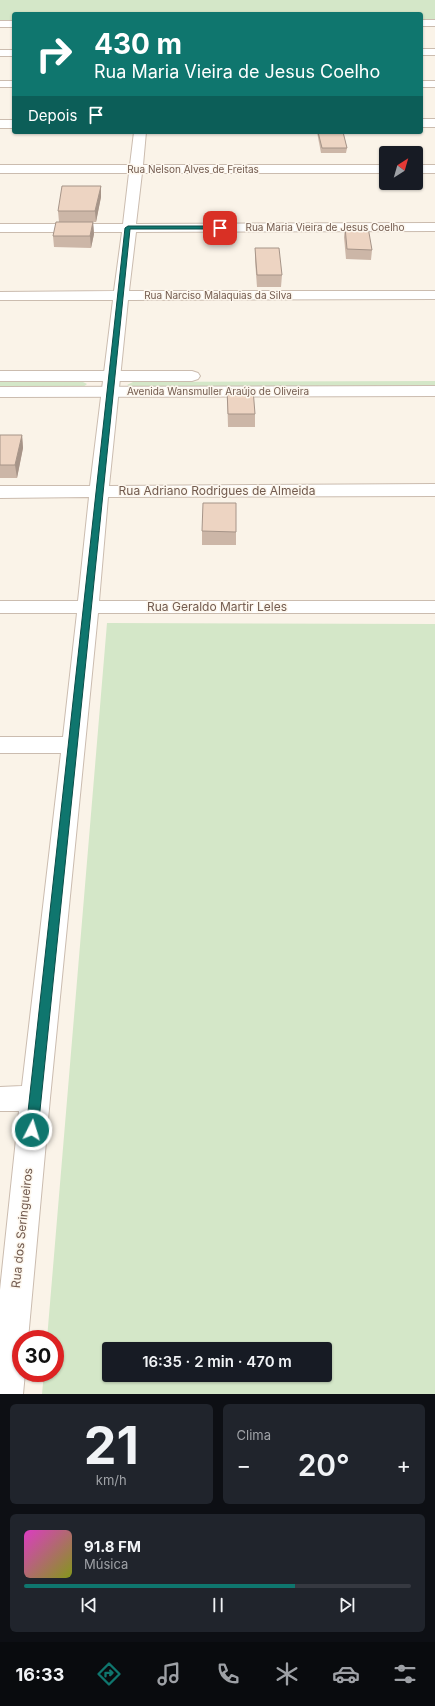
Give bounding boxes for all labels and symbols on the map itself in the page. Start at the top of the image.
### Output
north arrow [379,146,423,190]
street label: Rua Nelson Alves de Freitas [127,163,259,175]
pin [203,211,237,245]
street label: Rua Maria Vieira de Jesus Coelho [245,221,405,233]
street label: Rua Narciso Malaquias da Silva [144,289,292,301]
street label: Avenida Wansmuller Araújo de Oliveira [127,385,309,397]
street label: Rua Adriano Rodrigues de Almeida [119,483,315,498]
street label: Rua Geraldo Martir Leles [147,599,287,614]
position arrow [11,1109,53,1151]
street label: Rua dos Seringueiros [8,1167,35,1289]
speed limit sign: 30 [12,1330,64,1382]

